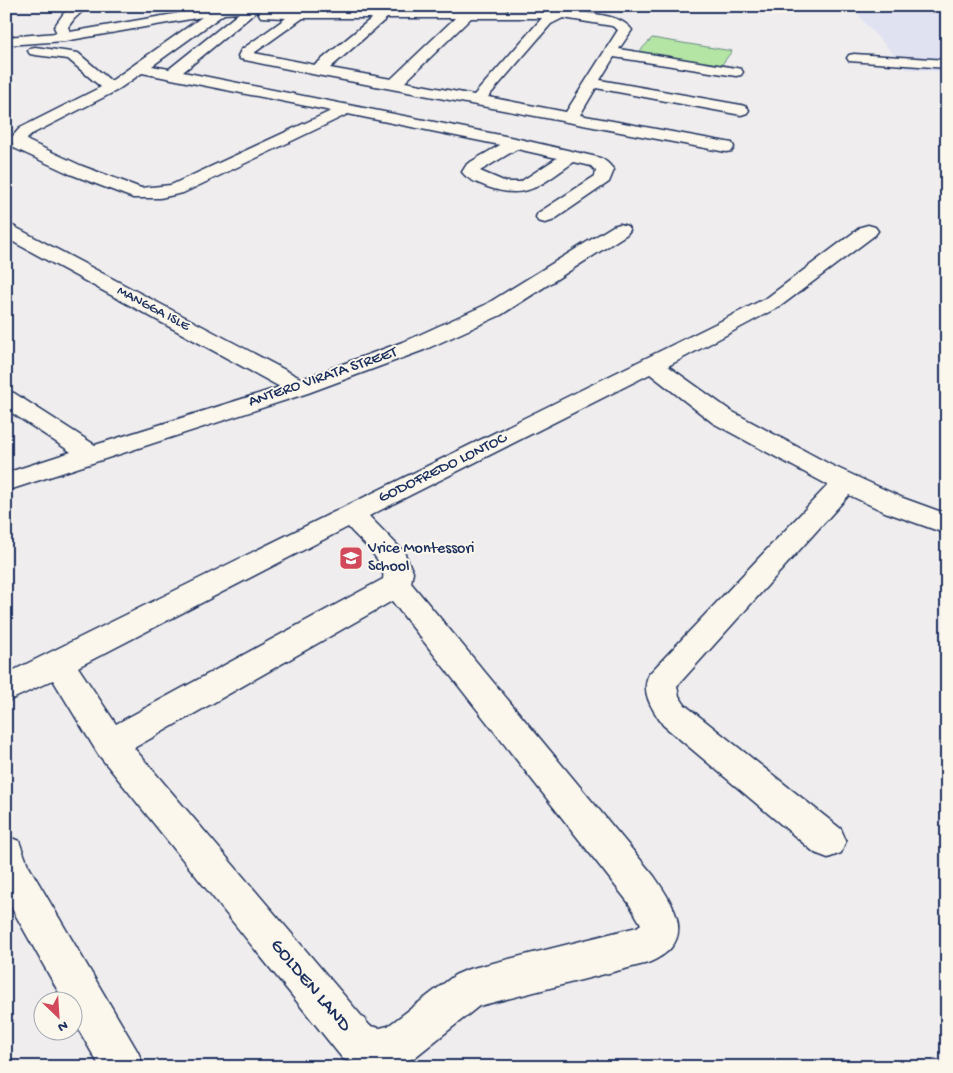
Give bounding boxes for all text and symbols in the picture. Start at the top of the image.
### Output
street label: MANGGA ISLE [114,283,193,336]
street label: ANTERO VIRATA STREET [246,343,401,412]
street label: GODOFREDO LONTOC [376,429,512,508]
place label: Vrice Montessori School [367,540,475,577]
school or university icon: Vrice Montessori School [338,545,364,571]
street label: GOLDEN LAND [264,935,356,1038]
north arrow [32,990,82,1040]
text: N [55,1016,70,1035]

